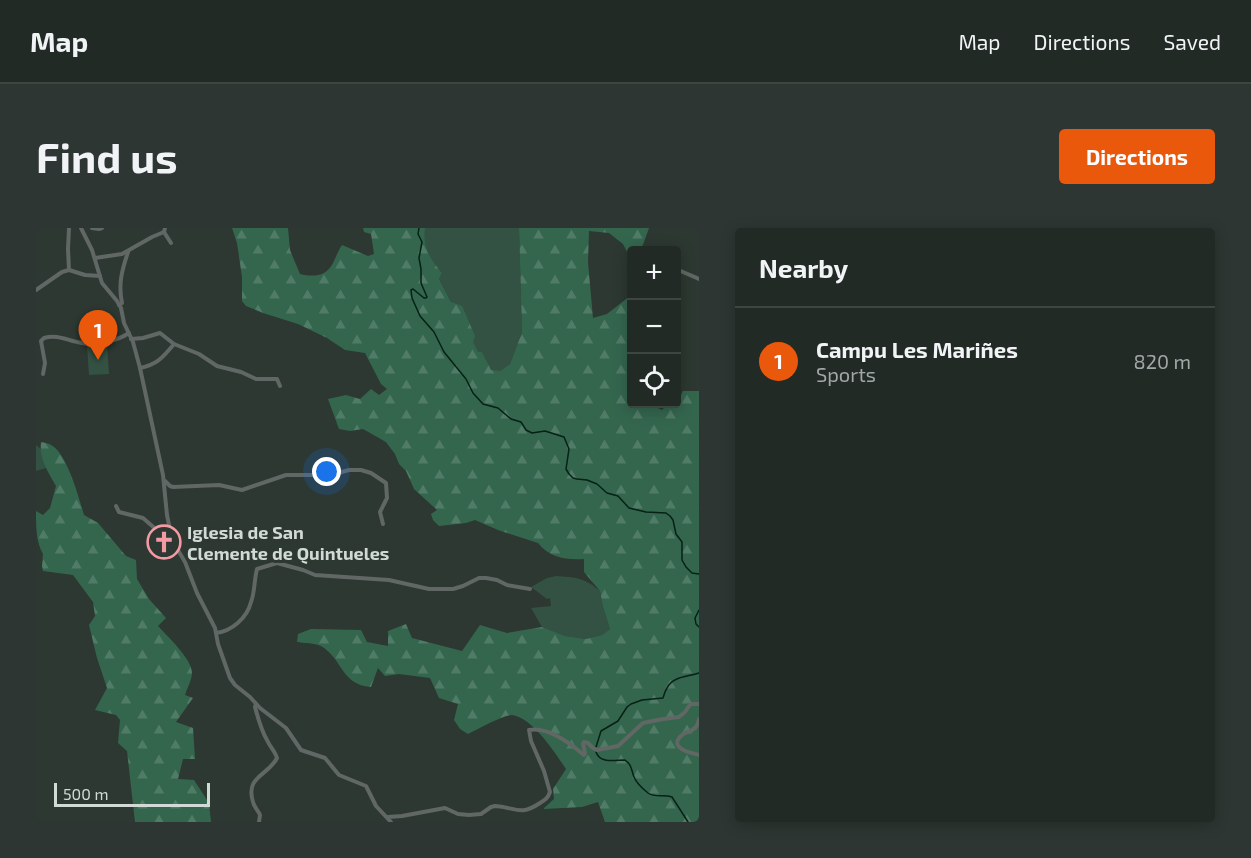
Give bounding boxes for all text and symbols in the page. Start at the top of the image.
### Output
text: Map [30,24,88,58]
text: Map [958,29,1001,54]
text: Directions [1034,29,1130,54]
text: Saved [1163,29,1221,54]
button: Directions [1059,129,1215,184]
text: Find us [36,131,178,181]
map controls [627,246,681,408]
button: + [627,246,681,300]
text: Nearby [759,252,848,283]
button: − [627,300,681,354]
pin: 1 [78,310,118,360]
text: Campu Les Mariñes [816,336,1018,362]
text: 1 [774,349,783,373]
text: 820 m [1134,349,1191,373]
button: locate [627,354,681,408]
text: Sports [816,362,876,386]
your location [312,457,341,486]
place label: Iglesia de San Clemente de Quintueles [187,521,389,564]
church icon: Iglesia de San Clemente de Quintueles [146,524,182,560]
scale bar [54,780,210,808]
text: 500 m [63,784,108,803]

